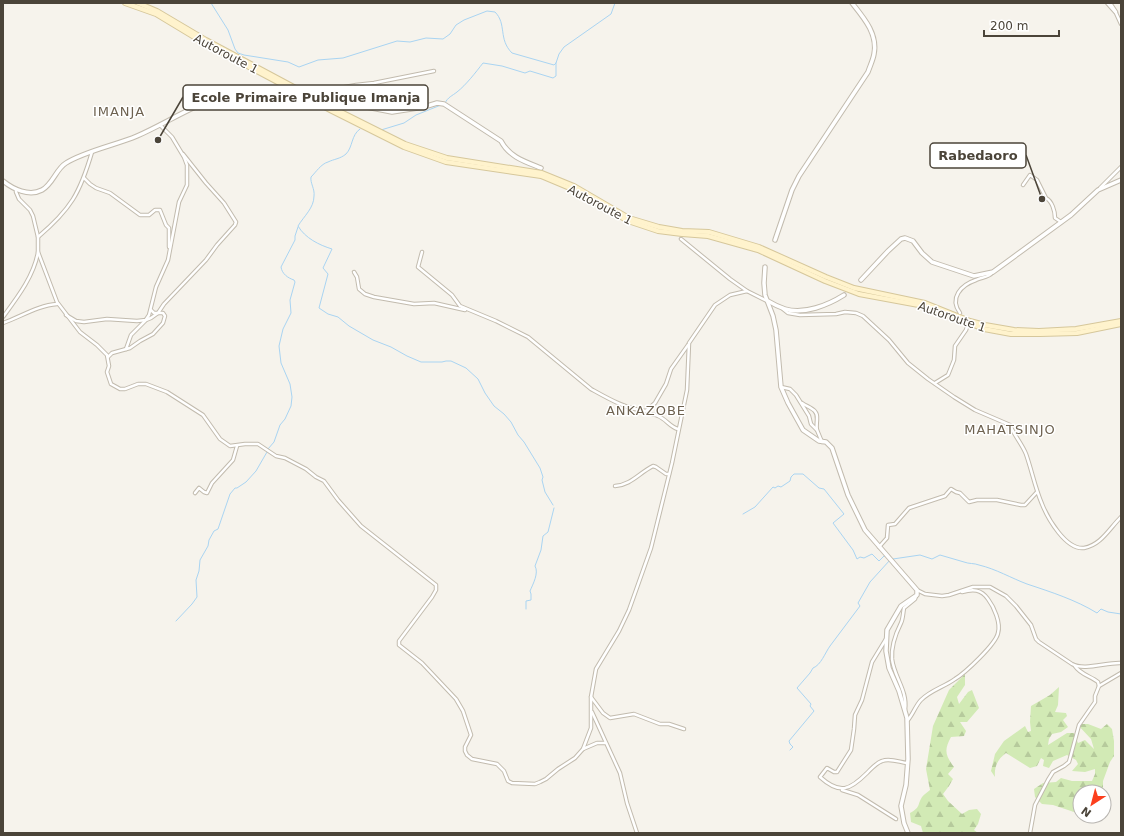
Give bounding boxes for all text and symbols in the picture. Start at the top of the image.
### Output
scale bar [984,12,1059,38]
text: 200 m [990,19,1028,33]
street label: Autoroute 1 [191,31,261,77]
callout: Ecole Primaire Publique Imanja [183,85,428,110]
text: Ecole Primaire Publique Imanja [192,90,420,105]
district label: IMANJA [93,104,145,119]
callout: Rabedaoro [930,143,1026,168]
text: Rabedaoro [938,148,1018,163]
street label: Autoroute 1 [565,182,635,228]
street label: Autoroute 1 [916,299,988,335]
district label: ANKAZOBE [606,403,686,418]
district label: MAHATSINJO [964,422,1056,437]
north arrow [1072,784,1112,824]
text: N [1079,804,1094,820]

